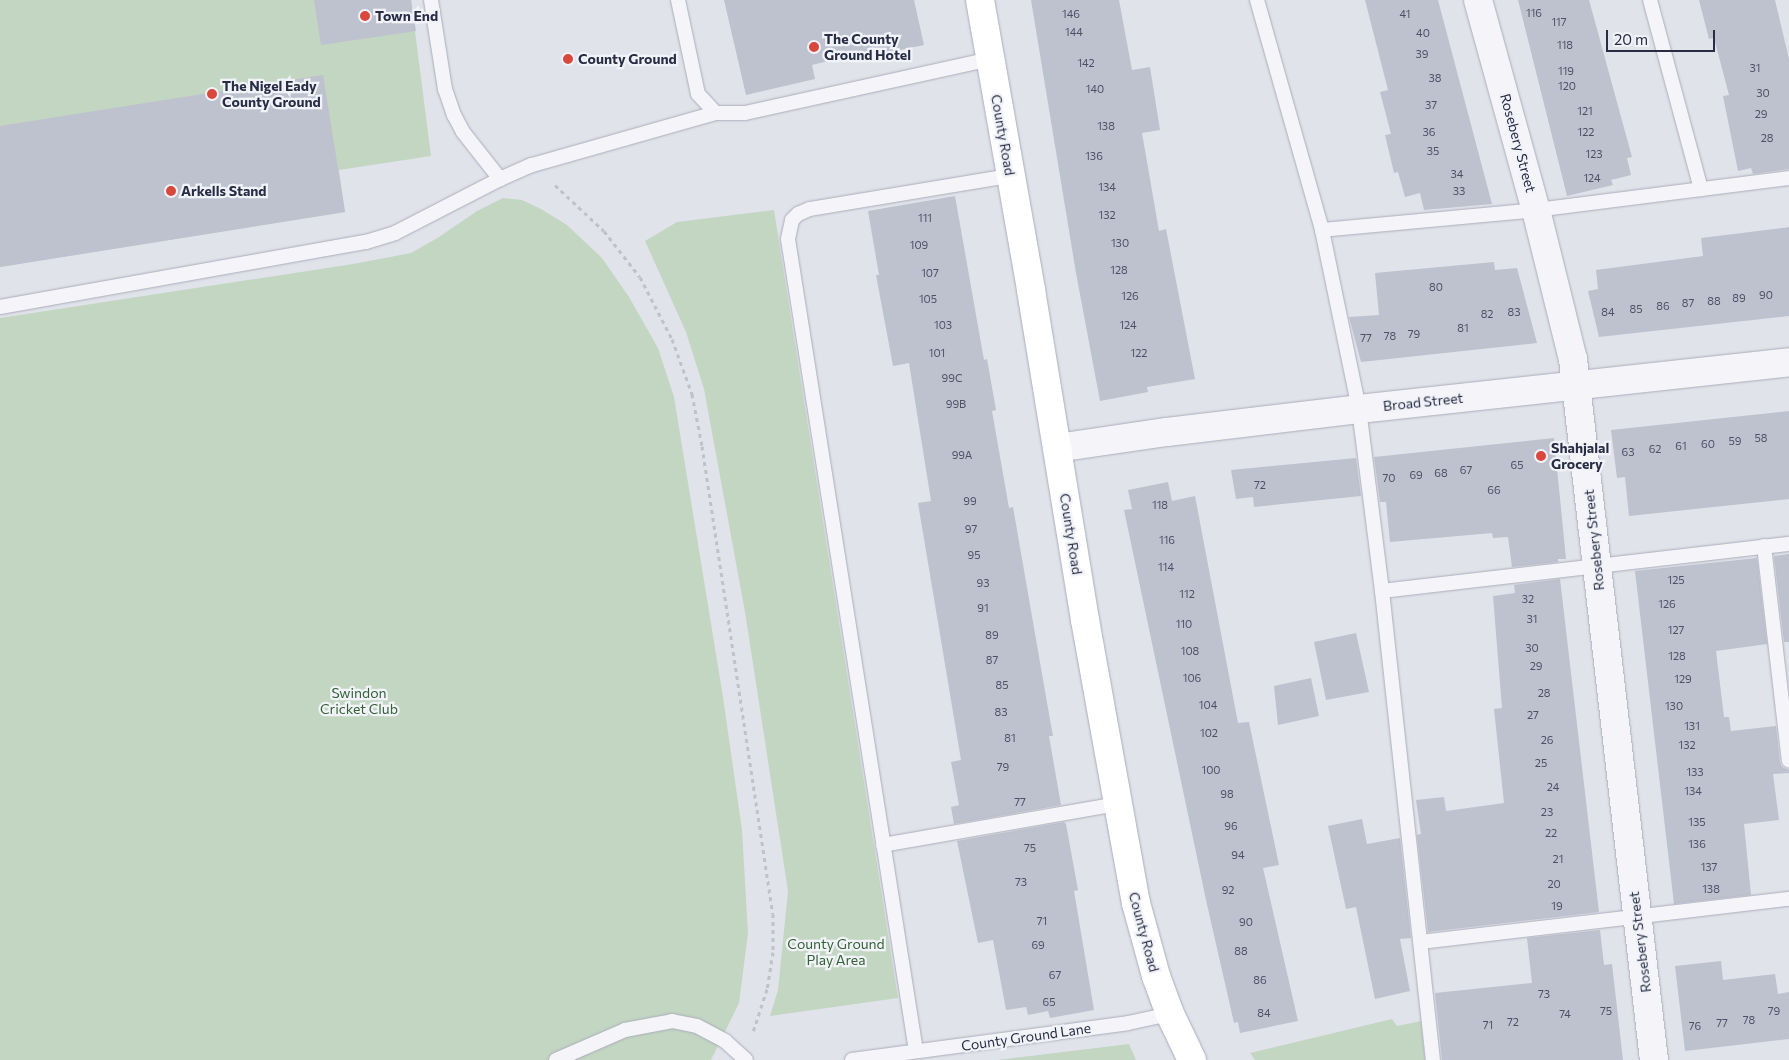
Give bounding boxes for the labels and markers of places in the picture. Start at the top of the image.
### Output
place label: Town End [375,8,438,24]
marker: Town End [359,10,371,22]
place label: The County Ground Hotel [824,31,911,64]
marker: The County Ground Hotel [808,41,820,53]
place label: County Ground [578,51,677,67]
marker: County Ground [562,53,574,65]
place label: The Nigel Eady County Ground [222,78,321,110]
marker: The Nigel Eady County Ground [206,88,218,100]
place label: Arkells Stand [181,183,267,199]
marker: Arkells Stand [165,185,177,197]
place label: Shahjalal Grocery [1551,440,1609,472]
marker: Shahjalal Grocery [1535,450,1547,462]

